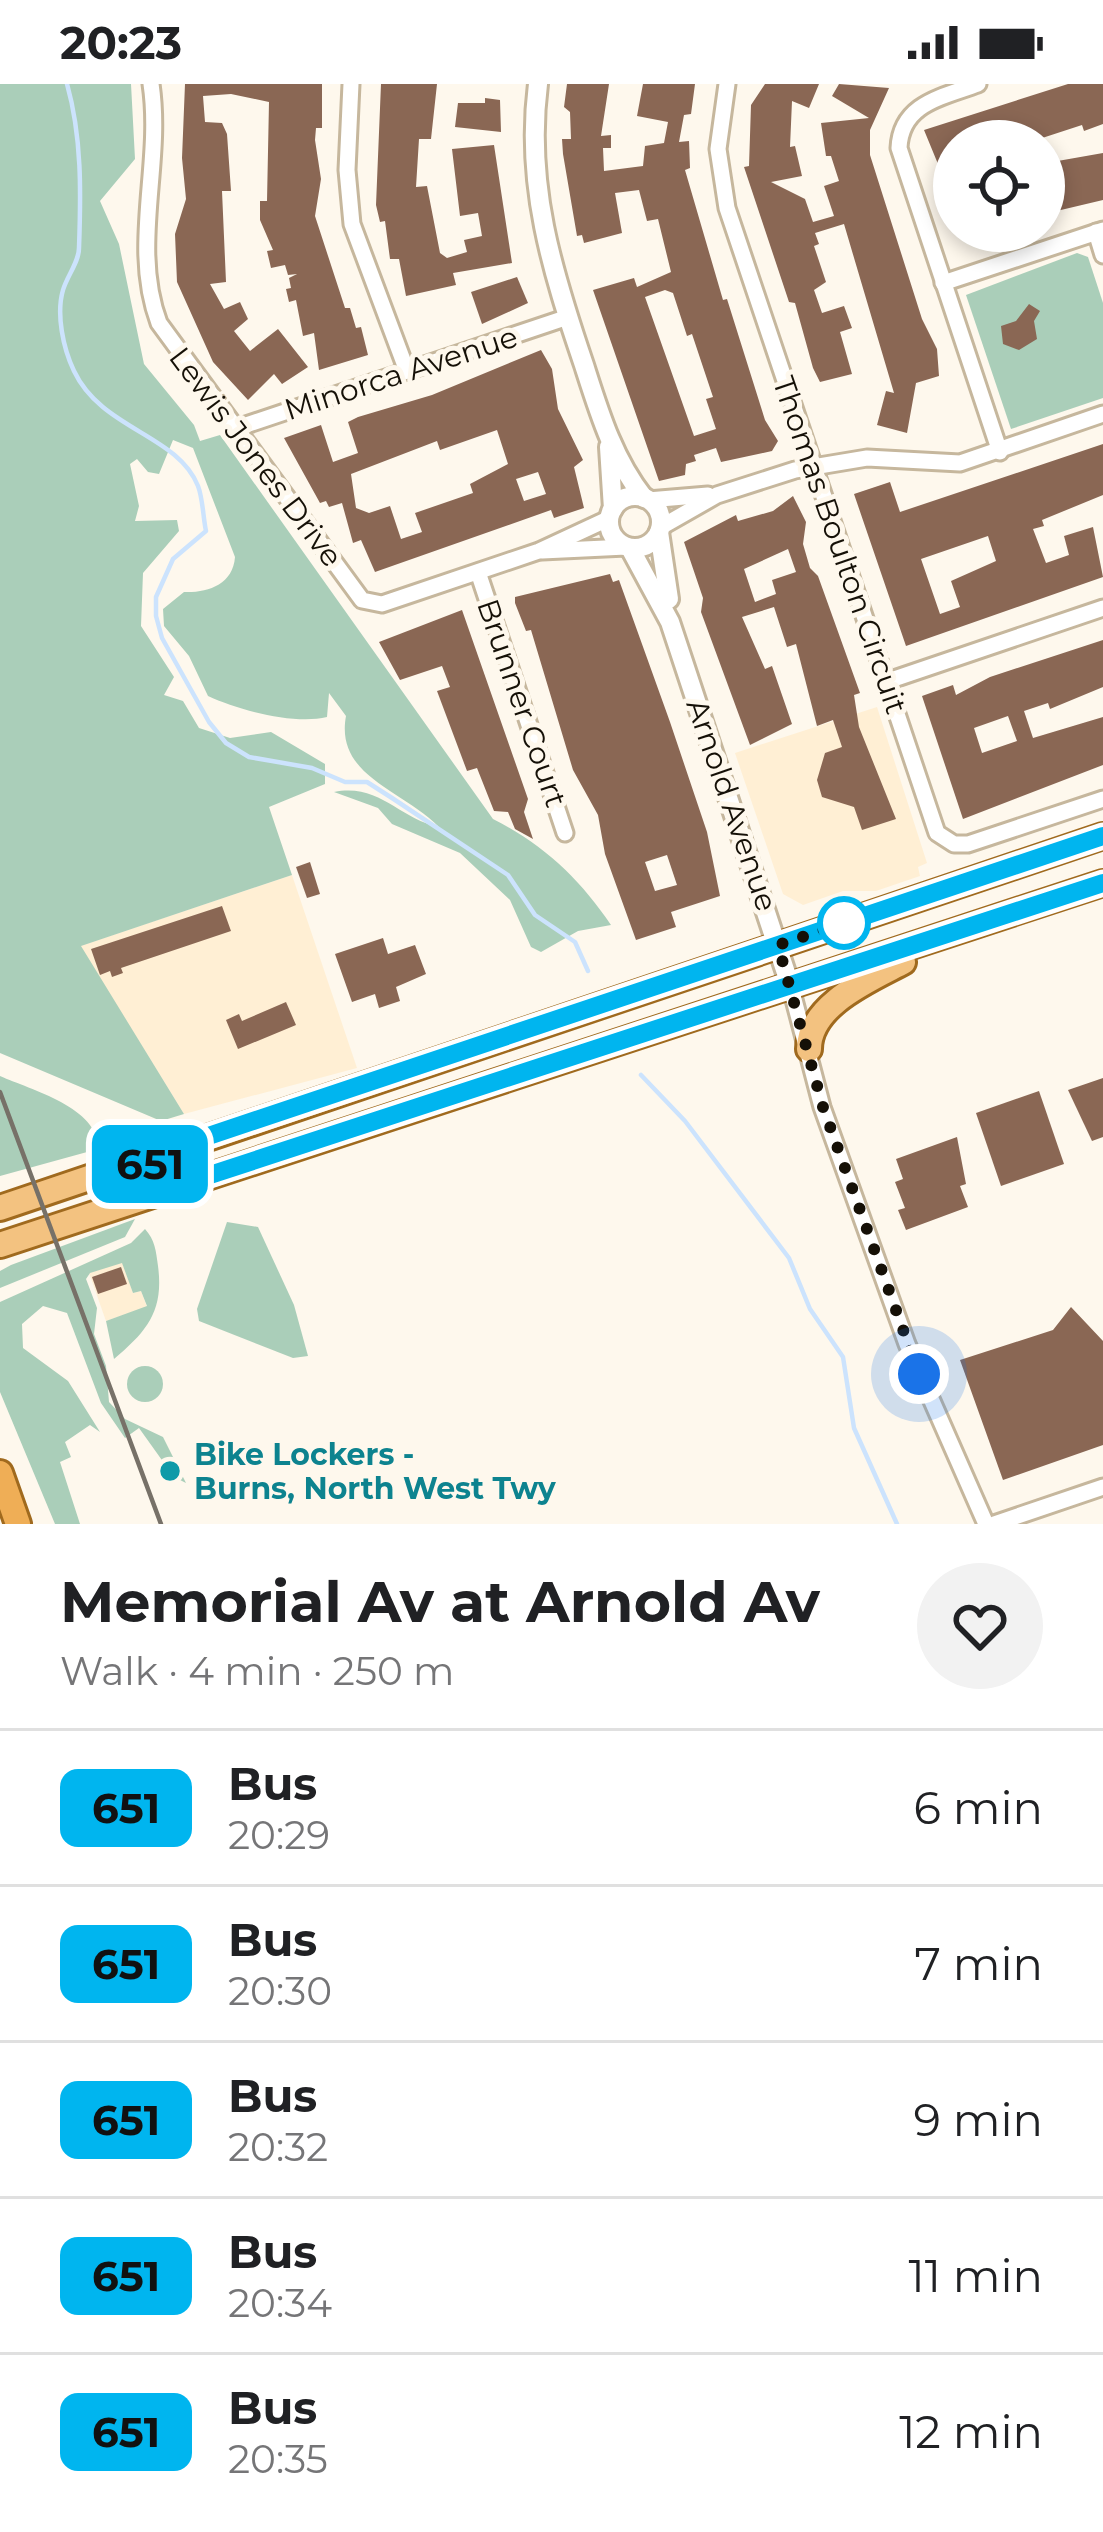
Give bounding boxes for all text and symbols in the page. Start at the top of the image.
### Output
text: 20:23 [60,15,182,70]
map controls [933,120,1065,252]
button: locate [933,120,1065,252]
street label: Minorca Avenue [280,318,522,428]
street label: Lewis Jones Drive [161,340,351,574]
street label: Thomas Boulton Circuit [765,371,915,719]
street label: Brunner Court [469,594,575,812]
street label: Arnold Avenue [678,694,786,916]
unlabelled marker [819,898,869,948]
line badge: 651 [81,1125,219,1203]
text: 651 [116,1138,184,1190]
your location [889,1344,949,1404]
place label: Bike Lockers - Burns, North West Twy [194,1436,557,1507]
marker: Bike Lockers - Burns, North West Twy [157,1458,183,1484]
button: heart [917,1563,1043,1689]
text: Memorial Av at Arnold Av [60,1567,820,1636]
text: Walk · 4 min · 250 m [60,1647,454,1695]
text: Bus [228,1756,317,1811]
text: 6 min [914,1780,1043,1835]
text: 651 [92,1782,160,1834]
text: 20:29 [228,1811,330,1859]
text: Bus [228,1912,317,1967]
text: 7 min [914,1936,1043,1991]
text: 651 [92,1938,160,1990]
text: 20:30 [228,1967,332,2015]
text: Bus [228,2068,317,2123]
text: 9 min [914,2092,1043,2147]
text: 651 [92,2094,160,2146]
text: 20:32 [228,2123,328,2171]
text: Bus [228,2224,317,2279]
text: 11 min [908,2248,1043,2303]
text: 651 [92,2250,160,2302]
text: 20:34 [228,2279,332,2327]
text: Bus [228,2380,317,2435]
text: 12 min [899,2404,1043,2459]
text: 651 [92,2406,160,2458]
text: 20:35 [228,2435,328,2483]

